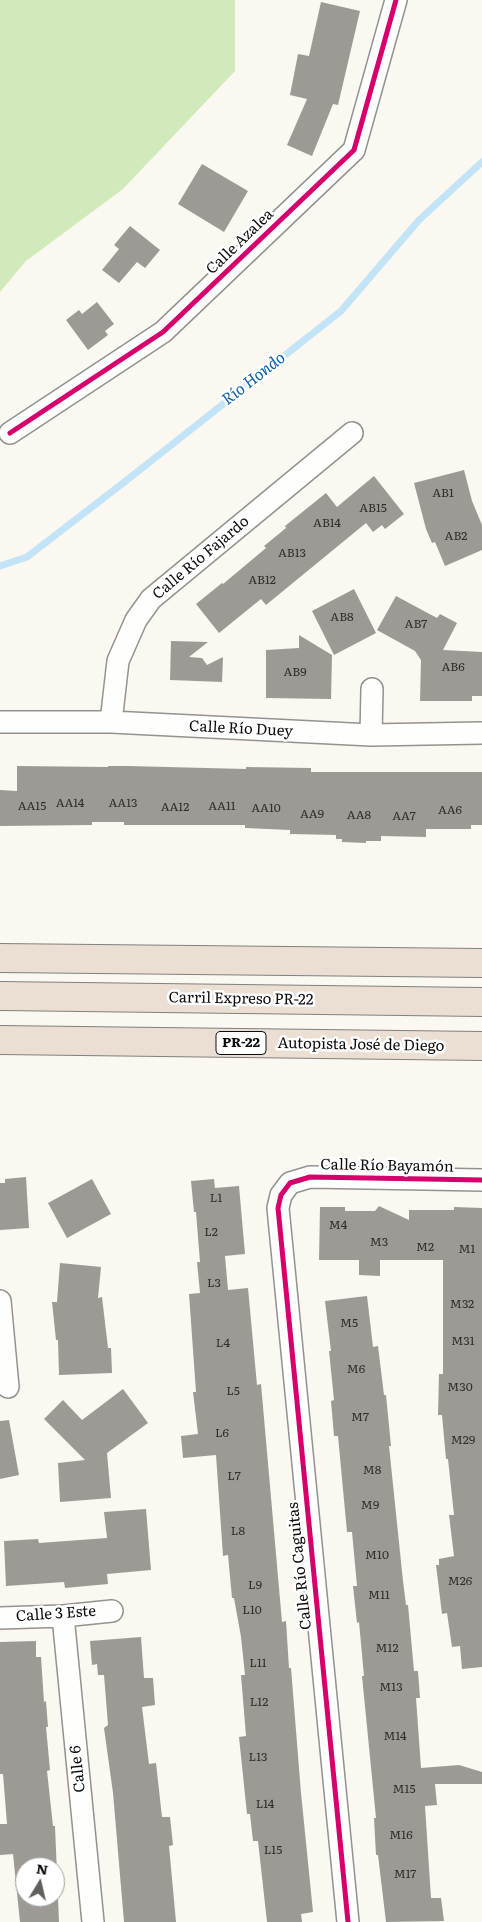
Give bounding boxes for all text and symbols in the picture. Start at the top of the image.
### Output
street label: Calle Azalea [203,206,277,278]
water label: Río Hondo [219,348,289,410]
house number: AB1 [432,486,454,500]
house number: AB15 [359,501,387,515]
street label: Calle Río Fajardo [149,512,253,604]
house number: AB14 [313,516,341,530]
house number: AB2 [445,529,467,543]
house number: AB13 [278,546,306,560]
house number: AB12 [248,573,276,587]
house number: AB8 [330,610,354,624]
house number: AB7 [405,617,427,631]
house number: AB6 [441,660,465,674]
house number: AB9 [283,665,307,679]
street label: Calle Río Duey [189,717,293,741]
house number: AA14 [56,796,84,810]
house number: AA13 [108,796,138,810]
house number: AA15 [18,799,46,813]
house number: AA11 [208,799,236,813]
house number: AA12 [161,800,189,814]
house number: AA10 [251,801,281,815]
house number: AA6 [438,803,462,817]
house number: AA9 [300,807,324,821]
house number: AA8 [347,808,371,822]
house number: AA7 [392,809,416,823]
street label: Carril Expreso PR-22 [168,989,314,1009]
road number: PR-22 [216,1032,266,1054]
street label: Autopista José de Diego [277,1035,445,1055]
street label: Calle Río Bayamón [320,1156,454,1176]
house number: L1 [210,1191,222,1205]
house number: M4 [329,1218,347,1232]
house number: L2 [204,1225,218,1239]
house number: M3 [370,1235,388,1249]
house number: M2 [416,1240,434,1254]
house number: M1 [459,1242,475,1256]
house number: L3 [207,1276,221,1290]
house number: M32 [450,1297,474,1311]
house number: M5 [340,1316,358,1330]
house number: M31 [451,1334,475,1348]
house number: L4 [216,1336,230,1350]
house number: M6 [347,1362,365,1376]
house number: M30 [447,1380,473,1394]
house number: L5 [226,1384,240,1398]
house number: M7 [351,1410,369,1424]
house number: L6 [215,1426,229,1440]
house number: M29 [451,1433,475,1447]
house number: M8 [363,1463,381,1477]
house number: L7 [227,1469,241,1483]
house number: M9 [361,1498,379,1512]
street label: Calle Río Caguitas [284,1501,316,1631]
house number: L8 [231,1524,245,1538]
house number: M10 [365,1548,389,1562]
house number: M26 [448,1574,472,1588]
house number: L9 [248,1578,262,1592]
house number: M11 [368,1588,390,1602]
street label: Calle 3 Este [15,1602,97,1626]
house number: L10 [242,1603,262,1617]
house number: M12 [375,1641,399,1655]
house number: L11 [249,1656,267,1670]
house number: M13 [379,1680,403,1694]
house number: L12 [250,1695,268,1709]
house number: M14 [383,1729,407,1743]
street label: Calle 6 [67,1745,89,1793]
house number: L13 [248,1750,268,1764]
house number: M15 [392,1782,416,1796]
house number: L14 [256,1797,274,1811]
house number: M16 [389,1828,413,1842]
house number: L15 [264,1843,282,1857]
north arrow [15,1857,65,1907]
text: N [35,1857,50,1879]
house number: M17 [394,1867,416,1881]

